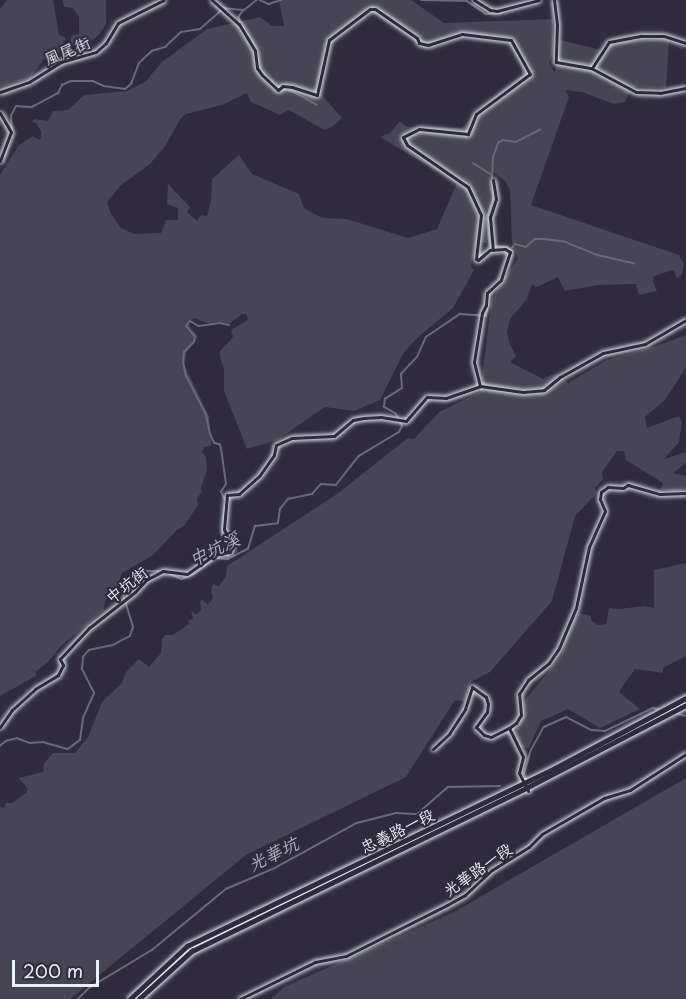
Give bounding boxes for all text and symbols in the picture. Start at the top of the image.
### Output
street label: 風尾街 [41,32,93,68]
water label: 中坑溪 [185,527,243,571]
street label: 中坑街 [101,562,151,606]
street label: 忠義路一段 [357,804,437,856]
water label: 光華坑 [244,832,302,876]
street label: 光華路一段 [439,838,515,900]
scale bar [15,948,102,986]
text: 200 m [23,957,83,984]

